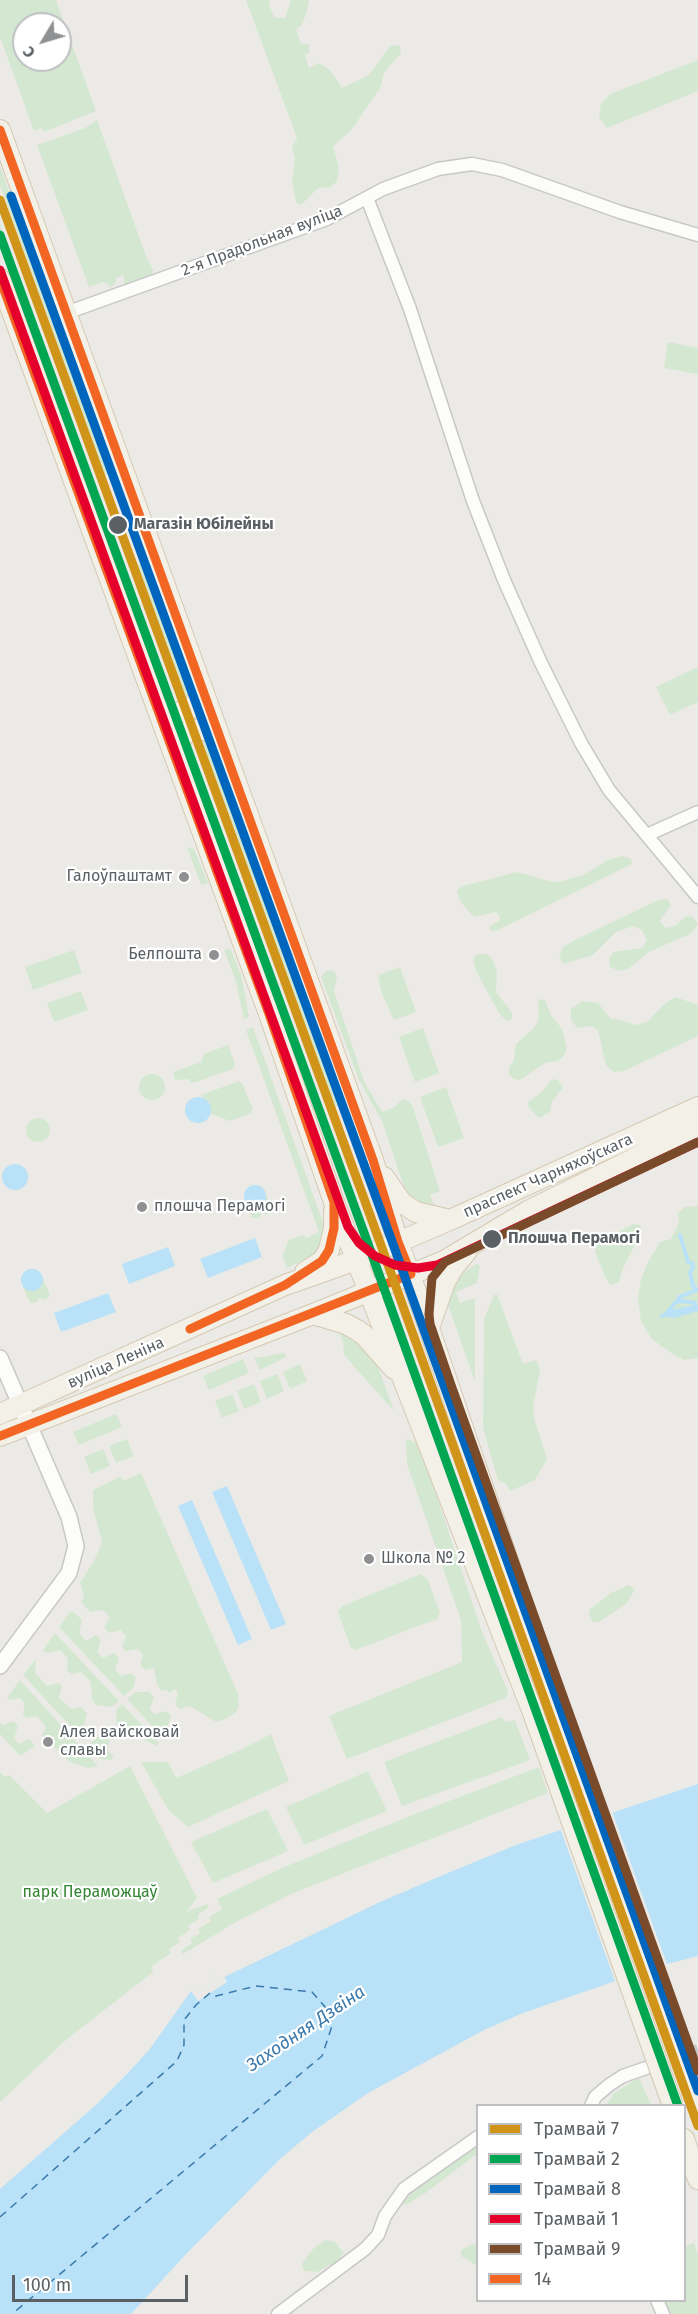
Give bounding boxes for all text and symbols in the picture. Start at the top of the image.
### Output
north arrow [12,12,72,72]
text: С [19,43,39,62]
street label: 2-я Прадольная вуліца [179,201,345,281]
marker: Магазін Юбілейны [107,514,129,536]
place label: Магазін Юбілейны [134,515,274,535]
place label: Галоўпаштамт [67,867,172,887]
marker: Галоўпаштамт [177,870,191,884]
place label: Белпошта [128,945,202,965]
marker: Белпошта [207,948,221,962]
street label: праспект Чарняхоўскага [460,1130,636,1222]
place label: плошча Перамогі [154,1197,286,1217]
marker: плошча Перамогі [135,1200,149,1214]
marker: Плошча Перамогі [481,1228,503,1250]
place label: Плошча Перамогі [508,1229,640,1249]
street label: вуліца Леніна [65,1333,167,1393]
place label: Школа № 2 [381,1549,465,1569]
marker: Школа № 2 [362,1552,376,1566]
place label: Алея вайсковай славы [60,1723,179,1761]
marker: Алея вайсковай славы [41,1735,55,1749]
park label: парк Пераможцаў [23,1883,157,1903]
water label: Заходняя Дзвіна [243,1981,369,2077]
legend [476,2104,686,2302]
text: Трамвай 7 [534,2118,619,2140]
text: Трамвай 2 [534,2148,620,2170]
text: Трамвай 8 [534,2178,621,2200]
text: Трамвай 1 [534,2208,619,2230]
text: Трамвай 9 [534,2238,620,2260]
scale bar [15,2263,190,2301]
text: 14 [534,2268,551,2290]
text: 100 m [23,2274,71,2296]

